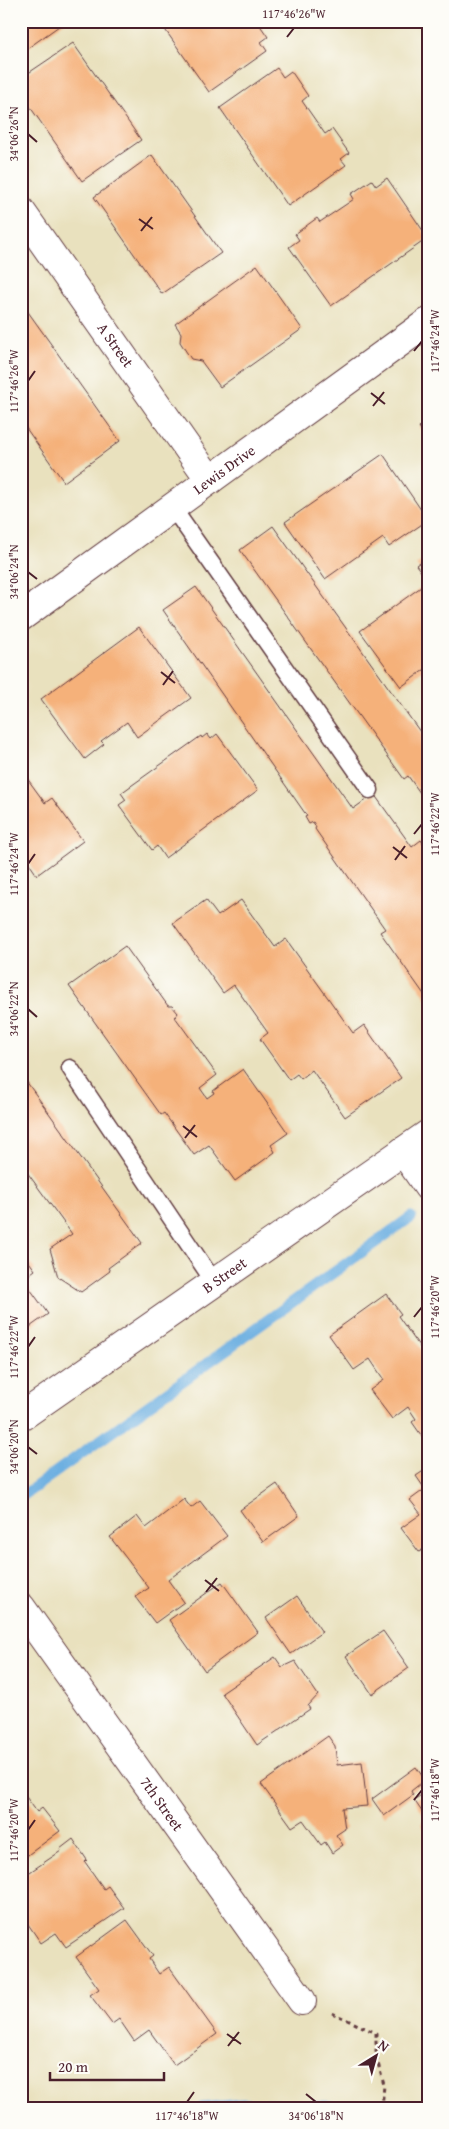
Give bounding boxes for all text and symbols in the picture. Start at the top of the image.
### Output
text: 117°46'26"W [262,5,326,22]
text: 34°06'26"N [5,106,22,162]
text: 117°46'24"W [426,309,443,373]
street label: A Street [93,318,139,372]
text: 117°46'26"W [5,349,22,413]
street label: Lewis Drive [189,440,259,499]
text: 34°06'24"N [5,544,22,600]
text: 117°46'22"W [426,792,443,856]
text: 117°46'24"W [5,832,22,896]
text: 34°06'22"N [5,981,22,1037]
street label: B Street [198,1252,251,1298]
text: 117°46'20"W [426,1275,443,1339]
text: 117°46'22"W [5,1315,22,1379]
text: 34°06'20"N [5,1419,22,1475]
text: 117°46'18"W [426,1758,443,1822]
street label: 7th Street [135,1772,189,1836]
text: 117°46'20"W [5,1798,22,1862]
north arrow [352,2032,402,2082]
text: N [374,2035,394,2057]
scale bar [50,2049,164,2081]
text: 20 m [58,2056,89,2077]
text: 117°46'18"W [155,2107,219,2124]
text: 34°06'18"N [288,2107,344,2124]

